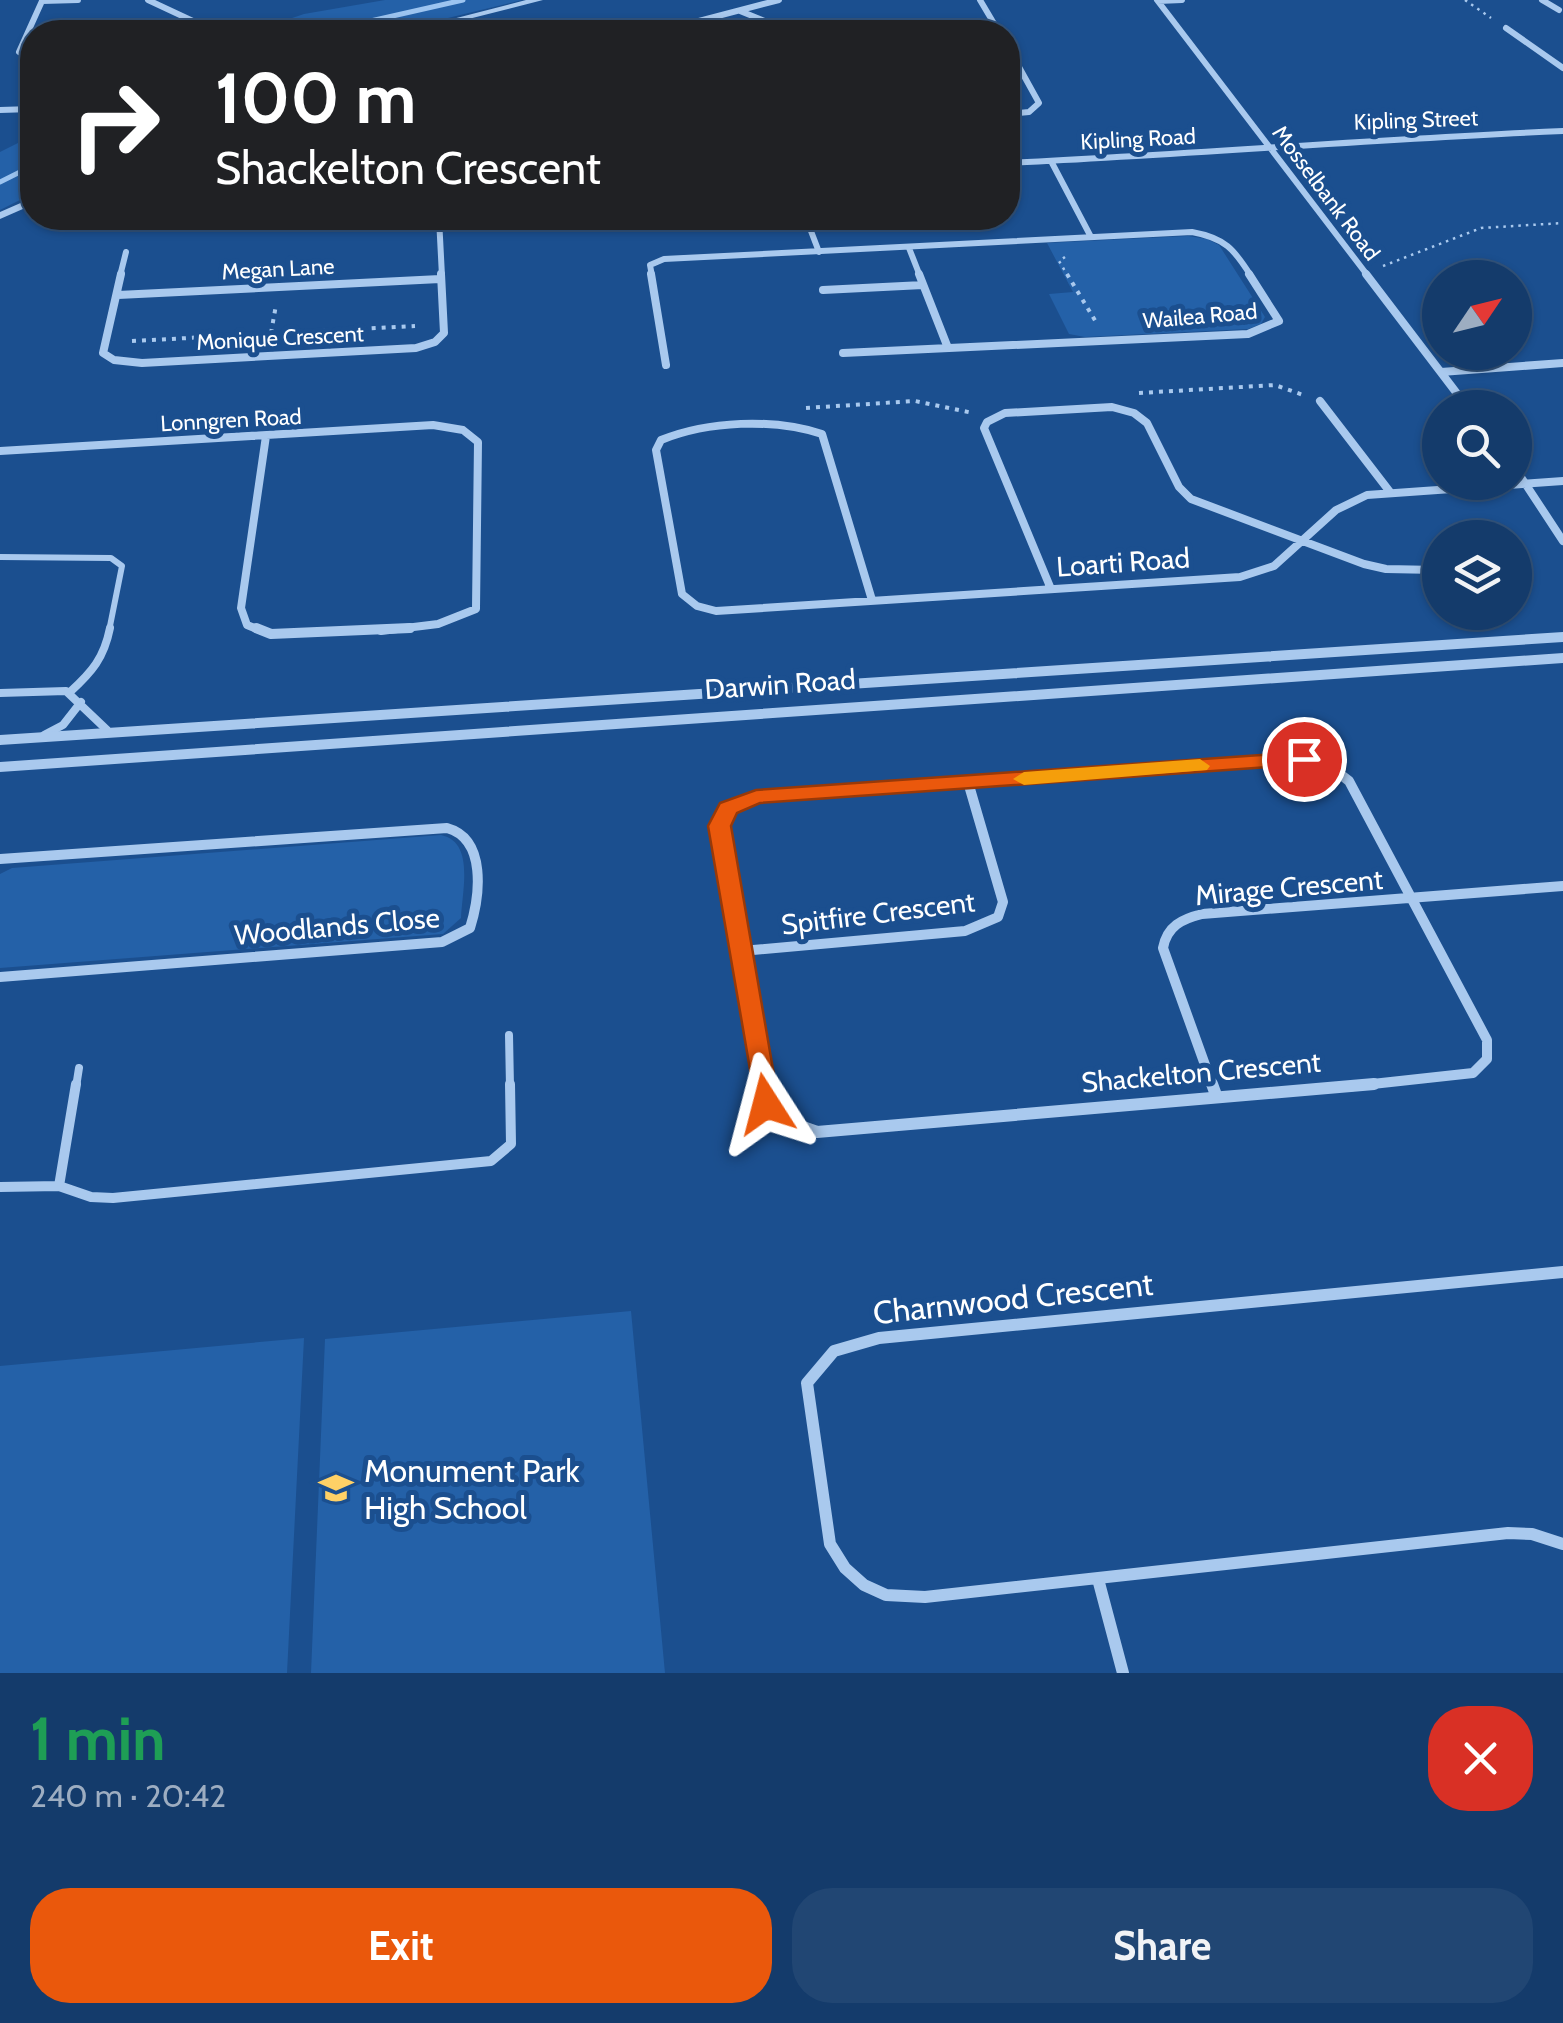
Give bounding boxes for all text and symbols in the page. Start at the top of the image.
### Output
text: 100 m [215,55,416,141]
icon: right [50,60,180,190]
street label: Kipling Street [1353,104,1479,136]
street label: Mosselbank Road [1266,120,1386,266]
street label: Kipling Road [1080,122,1196,156]
text: Shackelton Crescent [215,141,601,195]
street label: Megan Lane [221,253,335,285]
north arrow [1422,260,1532,370]
map controls [1422,260,1532,630]
street label: Wailea Road [1142,298,1258,334]
street label: Monique Crescent [196,320,365,356]
button: search [1422,390,1532,500]
street label: Lonngren Road [160,403,302,437]
button: layers [1422,520,1532,630]
street label: Loarti Road [1055,540,1191,584]
street label: Darwin Road [703,662,857,706]
pin [1262,717,1347,802]
icon: arrive [1277,732,1332,787]
street label: Mirage Crescent [1194,862,1384,912]
street label: Spitfire Crescent [779,884,977,942]
street label: Woodlands Close [233,900,441,952]
street label: Shackelton Crescent [1080,1045,1322,1099]
position arrow [714,1052,818,1156]
street label: Charnwood Crescent [871,1264,1155,1332]
place label: Monument Park High School [364,1451,580,1527]
school or university icon: Monument Park High School [317,1469,355,1507]
text: 1 min [30,1702,165,1775]
button: close [1428,1706,1533,1811]
text: 240 m · 20:42 [30,1776,226,1815]
button: Exit [30,1888,772,2003]
button: Share [792,1888,1533,2003]

